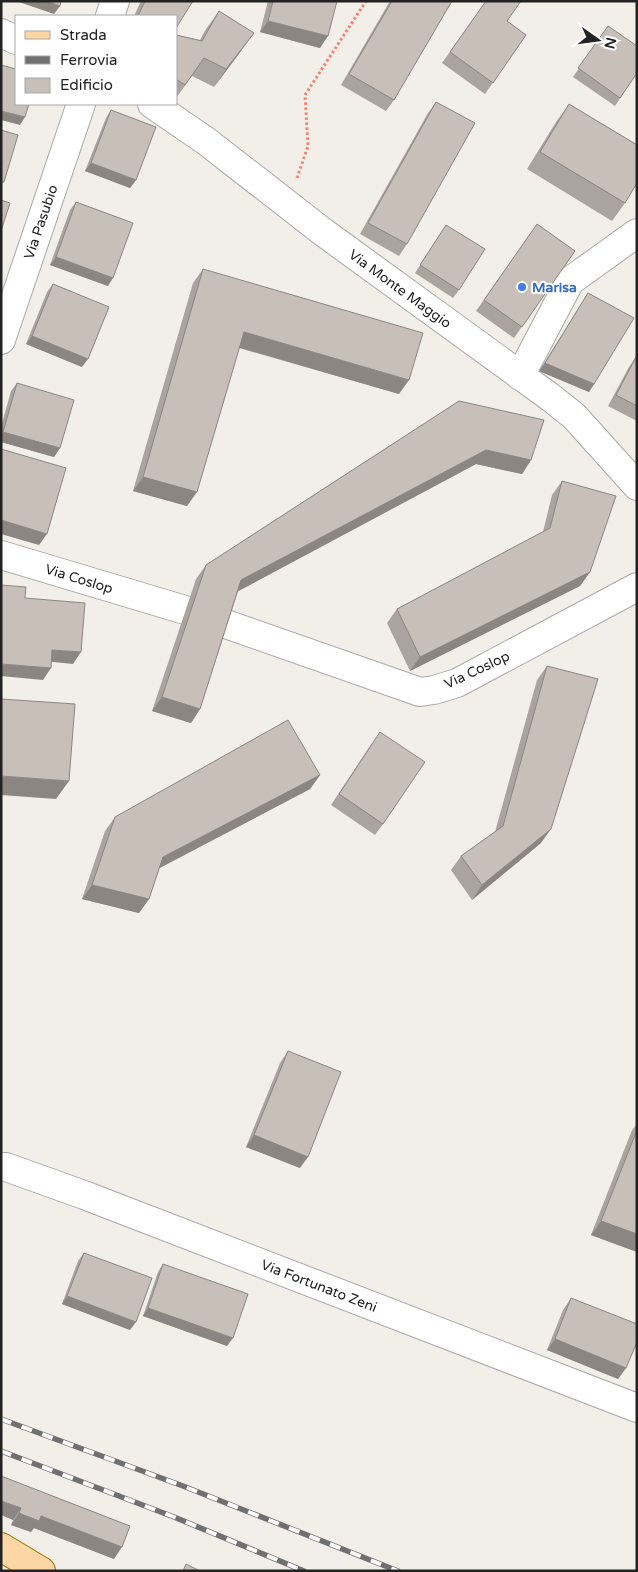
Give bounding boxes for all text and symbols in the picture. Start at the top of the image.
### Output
legend [15,15,178,105]
north arrow [573,15,623,65]
text: Strada [60,26,107,44]
text: N [601,36,620,51]
text: Ferrovia [60,51,117,69]
text: Edificio [60,76,113,94]
street label: Via Pasubio [20,183,62,261]
street label: Via Monte Maggio [345,246,455,332]
place label: Marisa [532,279,577,296]
marker: Marisa [516,281,528,293]
street label: Via Coslop [43,561,115,597]
street label: Via Coslop [442,647,513,693]
street label: Via Fortunato Zeni [259,1256,379,1316]

